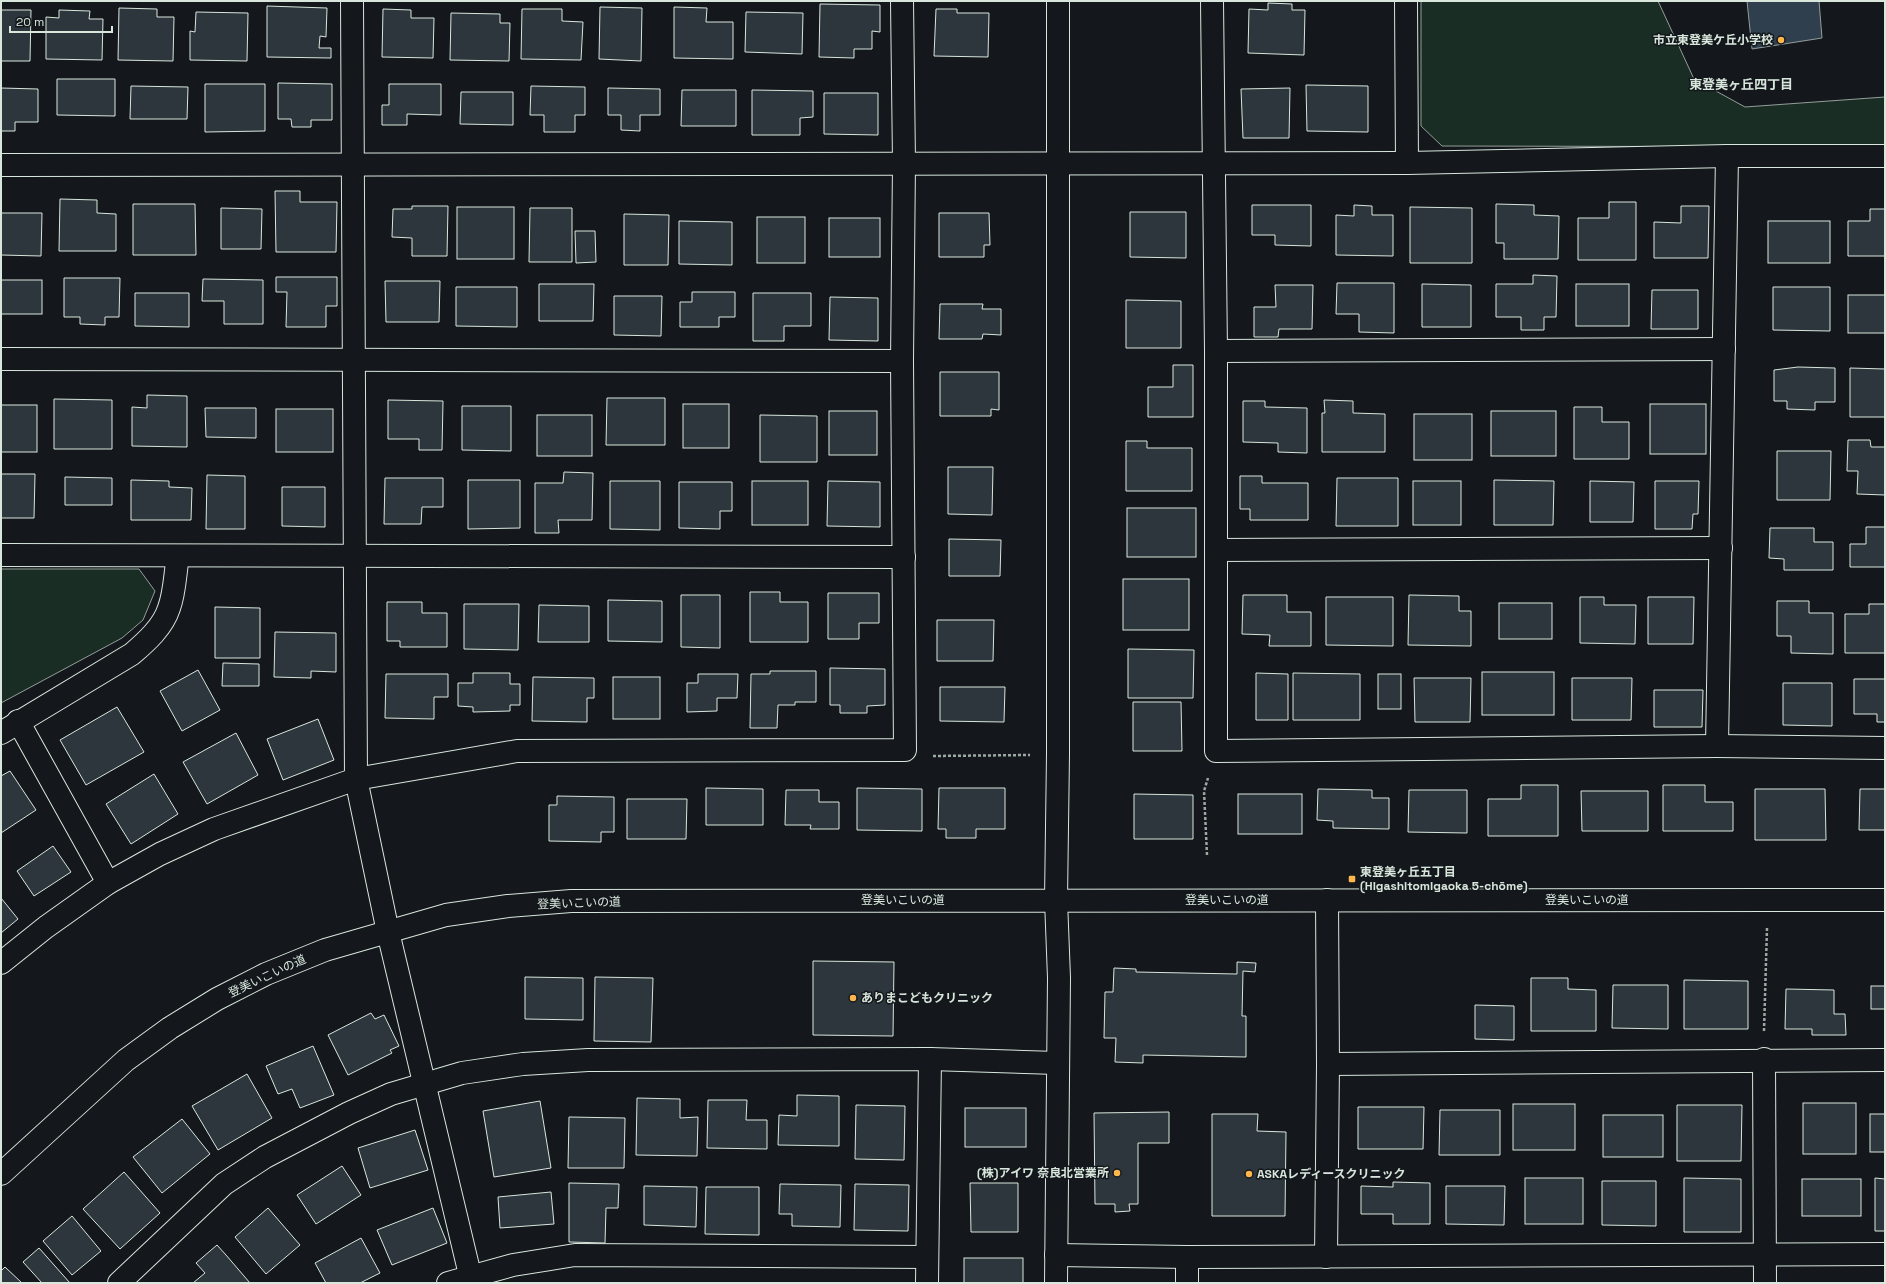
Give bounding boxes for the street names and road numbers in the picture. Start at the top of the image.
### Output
street label: 登美いこいの道 [861,892,945,908]
street label: 登美いこいの道 [1185,892,1269,908]
street label: 登美いこいの道 [1545,892,1629,908]
street label: 登美いこいの道 [537,894,621,912]
street label: 登美いこいの道 [226,951,308,1001]

